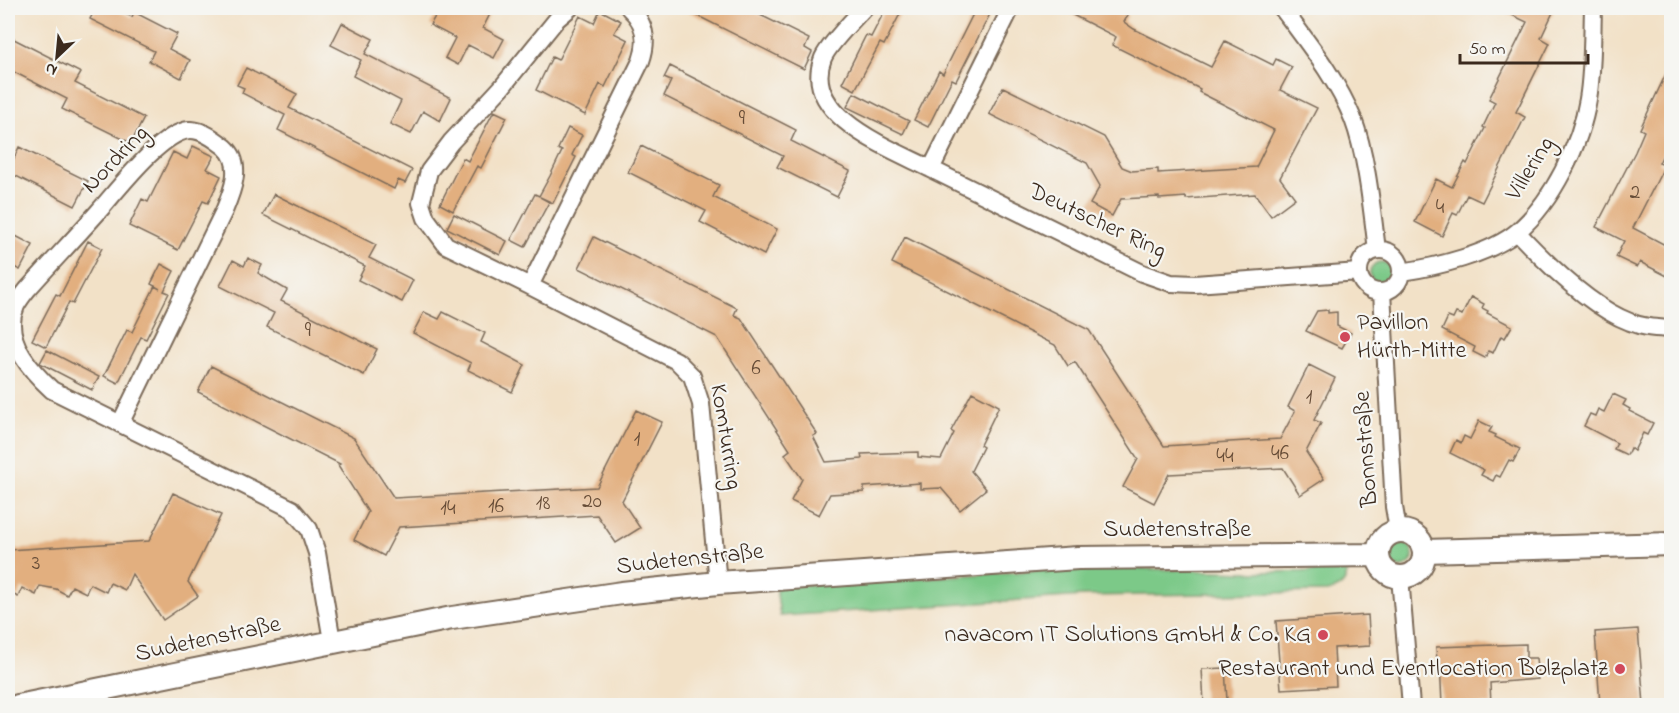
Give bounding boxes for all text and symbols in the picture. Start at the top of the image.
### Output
north arrow [27,27,87,87]
scale bar [1460,27,1588,65]
text: 50 m [1469,37,1506,63]
text: N [41,55,61,82]
house number: 9 [739,104,746,134]
street label: Nordring [74,118,158,202]
street label: Villering [1497,130,1564,209]
street label: Deutscher Ring [1021,174,1172,269]
house number: 2 [1630,178,1640,208]
house number: 4 [1436,193,1445,223]
place label: Pavillon Hürth-Mitte [1357,306,1467,369]
house number: 9 [305,316,312,346]
marker: Pavillon Hürth-Mitte [1338,330,1352,344]
house number: 6 [751,354,761,384]
street label: Komturring [699,382,751,492]
house number: 1 [1306,383,1313,413]
street label: Bonnstraße [1345,390,1389,509]
house number: 1 [634,425,641,455]
house number: 46 [1271,439,1289,469]
house number: 44 [1216,442,1234,472]
house number: 20 [582,487,602,517]
house number: 18 [536,489,550,519]
house number: 16 [488,492,504,522]
house number: 14 [440,494,456,524]
street label: Sudetenstraße [1103,513,1251,548]
street label: Sudetenstraße [615,535,766,585]
house number: 3 [32,549,40,579]
street label: Sudetenstraße [132,607,284,672]
place label: navacom IT Solutions GmbH & Co. KG [945,618,1311,653]
marker: navacom IT Solutions GmbH & Co. KG [1316,628,1330,642]
place label: Restaurant und Eventlocation Bolzplatz [1218,652,1609,687]
marker: Restaurant und Eventlocation Bolzplatz [1613,662,1627,676]

